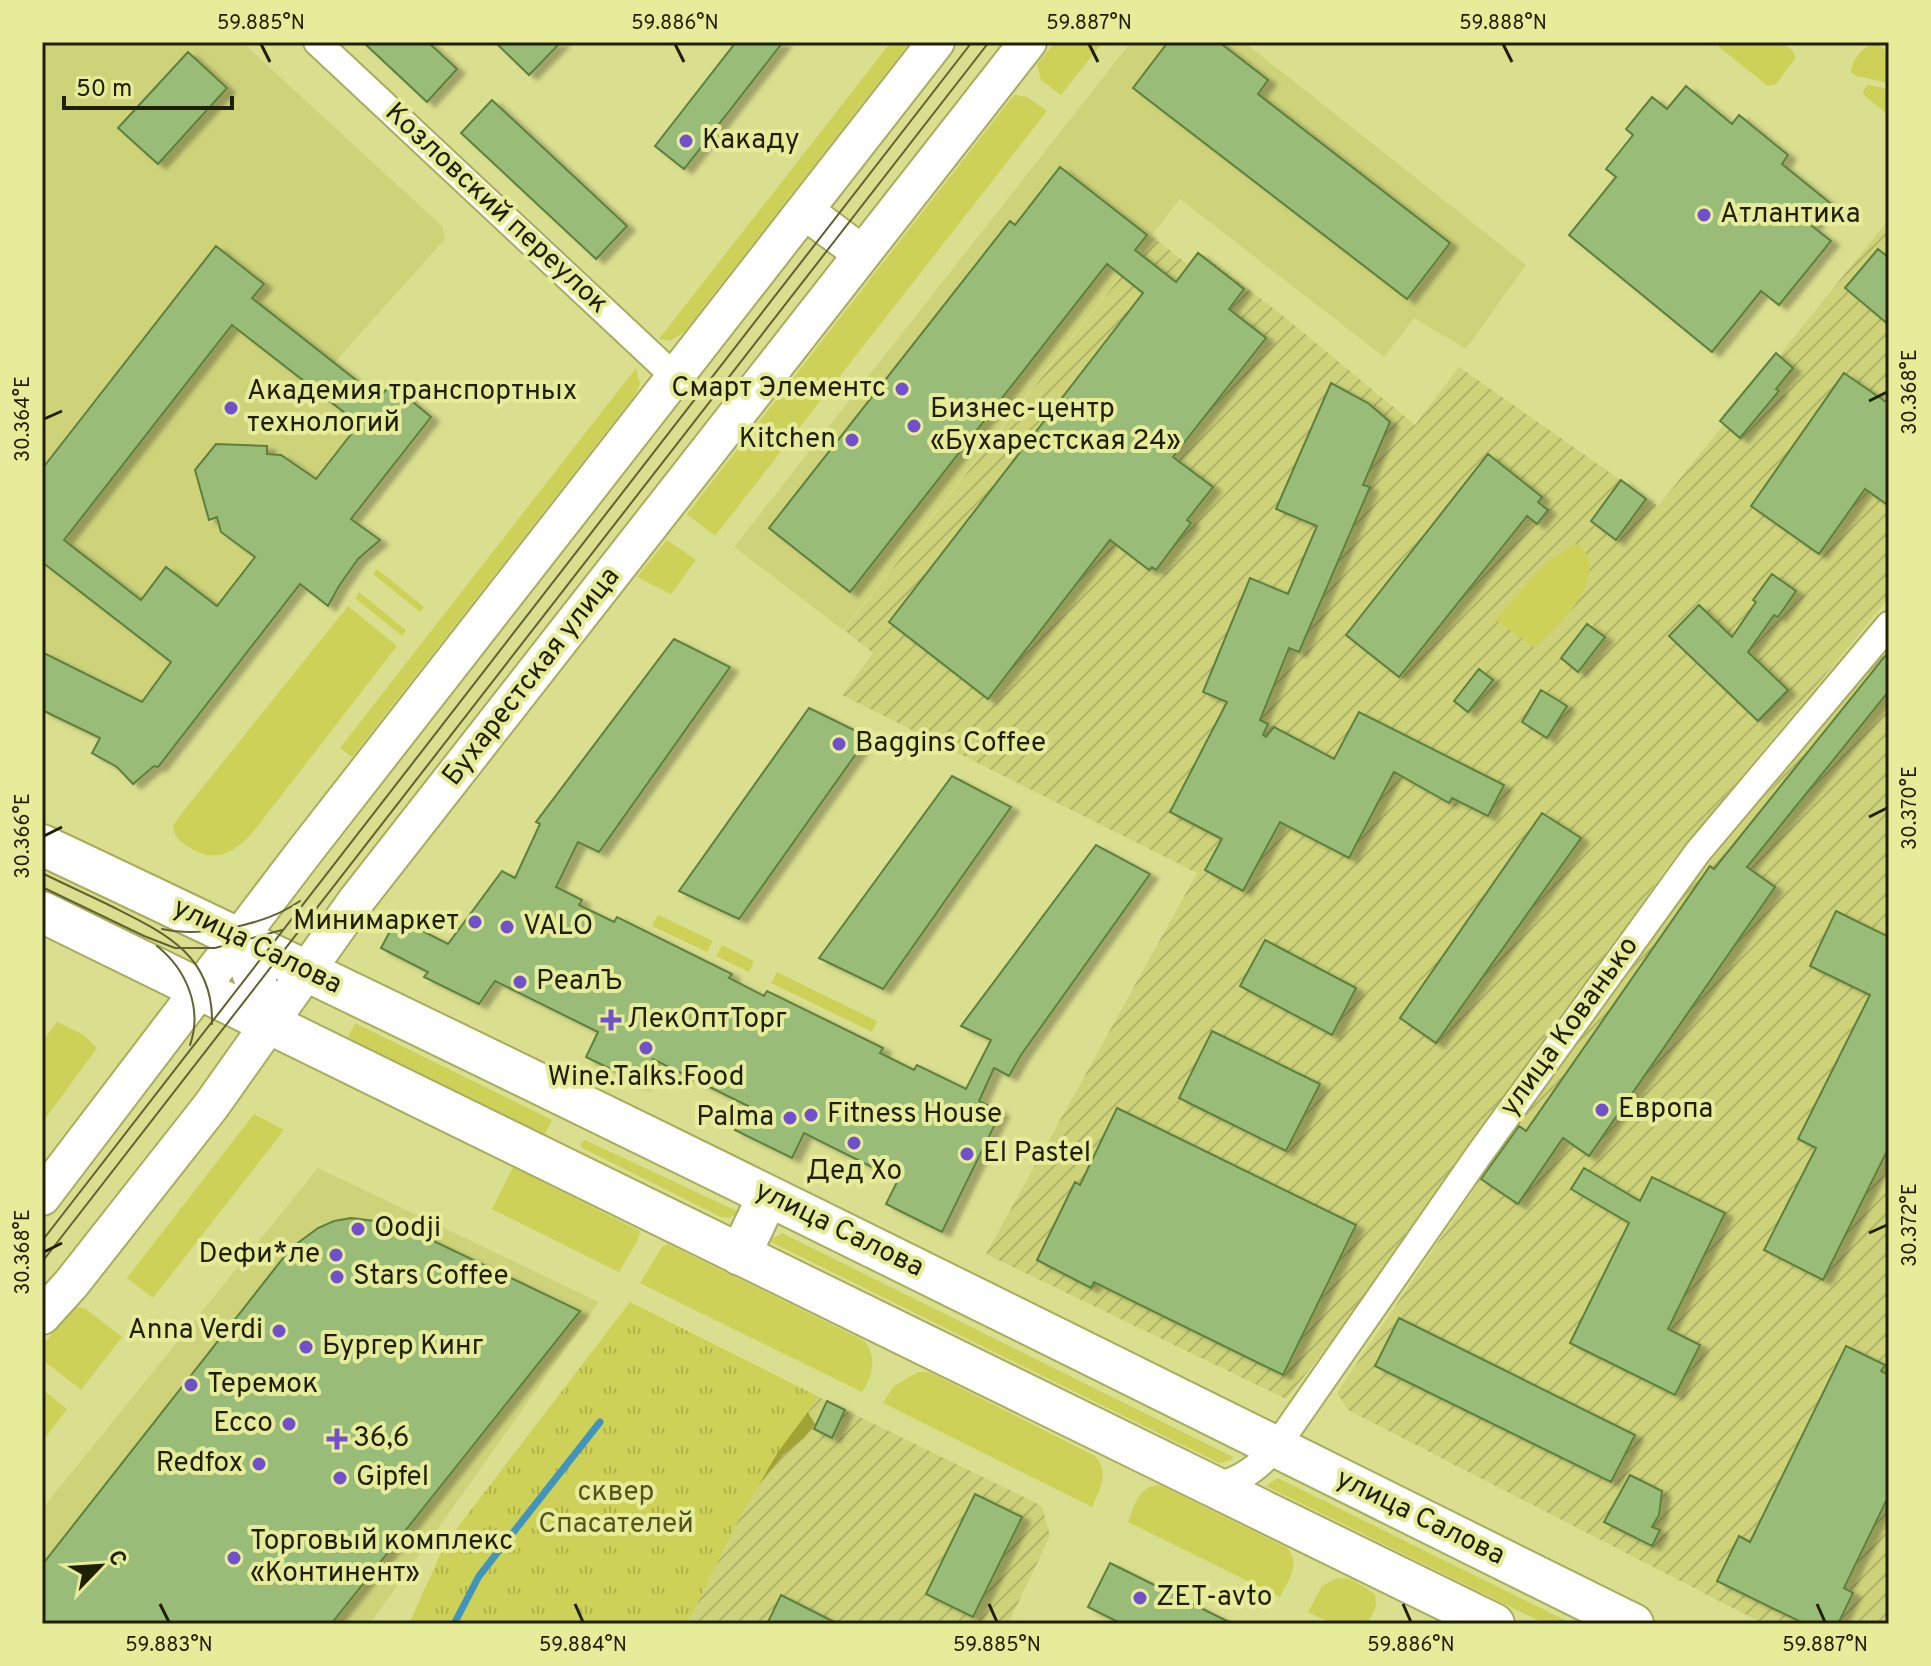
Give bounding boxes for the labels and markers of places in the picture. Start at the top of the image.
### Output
place label: Какаду [702,123,799,159]
marker: Какаду [677,132,695,150]
place label: Атлантика [1720,197,1860,233]
marker: Атлантика [1695,206,1713,224]
place label: Смарт Элементс [671,371,886,407]
place label: Академия транспортных технологий [247,374,577,442]
marker: Смарт Элементс [893,380,911,398]
place label: Бизнес-центр «Бухарестская 24» [930,392,1181,460]
marker: Академия транспортных технологий [222,399,240,417]
marker: Бизнес-центр «Бухарестская 24» [905,417,923,435]
place label: Kitchen [739,422,836,458]
marker: Kitchen [843,431,861,449]
place label: Baggins Coffee [855,726,1046,762]
marker: Baggins Coffee [830,735,848,753]
place label: Минимаркет [293,904,459,940]
place label: VALO [523,909,593,945]
marker: Минимаркет [466,913,484,931]
marker: VALO [498,918,516,936]
place label: РеалЪ [536,964,623,1000]
marker: РеалЪ [511,973,529,991]
place label: ЛекОптТорг [627,1002,787,1038]
marker: ЛекОптТорг [602,1011,620,1029]
marker: Wine.Talks.Food [637,1039,655,1057]
place label: Wine.Talks.Food [548,1060,744,1096]
place label: Европа [1618,1092,1713,1128]
place label: Fitness House [827,1097,1002,1133]
place label: Palma [696,1100,774,1136]
marker: Европа [1593,1101,1611,1119]
marker: Fitness House [802,1106,820,1124]
marker: Palma [781,1109,799,1127]
marker: Дед Хо [845,1134,863,1152]
place label: El Pastel [983,1136,1091,1172]
marker: El Pastel [958,1145,976,1163]
place label: Дед Хо [806,1154,902,1190]
place label: Oodji [374,1211,441,1247]
marker: Oodji [349,1220,367,1238]
place label: Dефи*ле [199,1237,320,1273]
marker: Dефи*ле [327,1246,345,1264]
place label: Stars Coffee [353,1259,509,1295]
marker: Stars Coffee [328,1268,346,1286]
place label: Anna Verdi [128,1313,263,1349]
marker: Anna Verdi [270,1322,288,1340]
place label: Бургер Кинг [322,1329,484,1365]
marker: Бургер Кинг [297,1338,315,1356]
place label: Теремок [207,1367,318,1403]
marker: Теремок [182,1376,200,1394]
place label: Ecco [213,1406,273,1442]
marker: Ecco [280,1415,298,1433]
place label: 36,6 [353,1421,410,1457]
marker: 36,6 [328,1430,346,1448]
place label: Redfox [156,1446,243,1482]
marker: Redfox [250,1455,268,1473]
place label: Gipfel [356,1460,429,1496]
marker: Gipfel [331,1469,349,1487]
place label: Торговый комплекс «Континент» [250,1524,513,1592]
marker: Торговый комплекс «Континент» [225,1549,243,1567]
place label: ZET-avto [1156,1580,1272,1616]
marker: ZET-avto [1131,1589,1149,1607]

